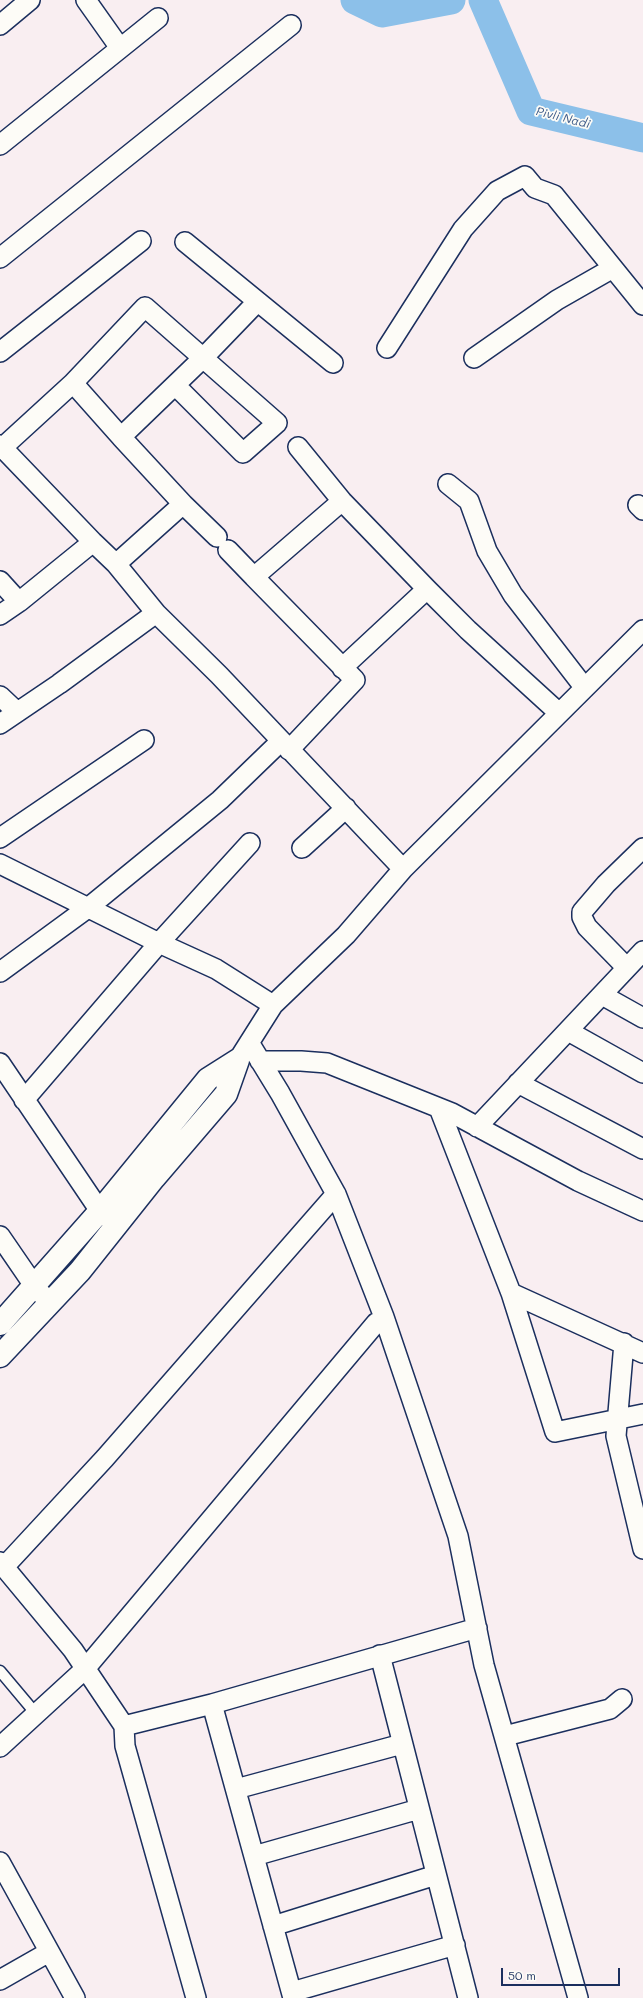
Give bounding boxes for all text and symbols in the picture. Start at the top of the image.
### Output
water label: Pivli Nadi [534,104,592,132]
scale bar [503,1960,622,1986]
text: 50 m [508,1967,536,1983]

